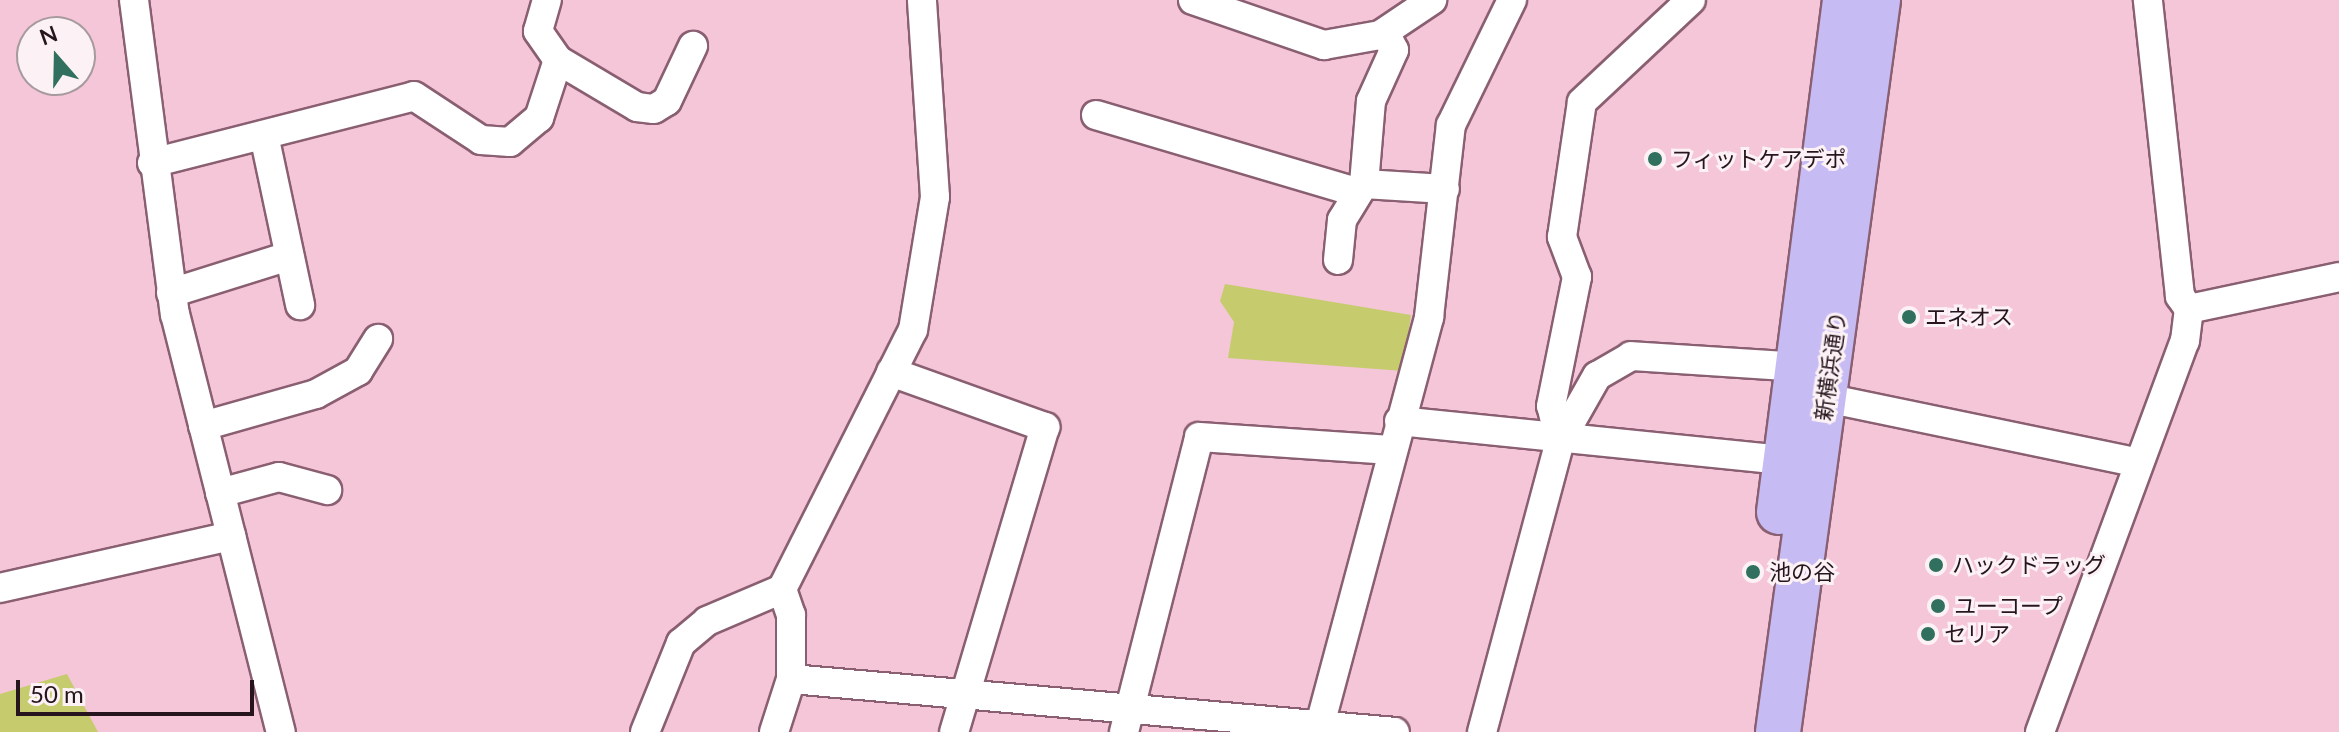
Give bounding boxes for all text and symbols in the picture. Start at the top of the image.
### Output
north arrow [16,16,96,96]
text: N [36,19,61,50]
place label: フィットケアデポ [1671,146,1847,172]
marker: フィットケアデポ [1646,150,1664,168]
place label: エネオス [1925,304,2013,330]
marker: エネオス [1900,308,1918,326]
street label: 新横浜通り [1809,310,1851,422]
place label: ハックドラッグ [1952,552,2106,578]
marker: ハックドラッグ [1927,556,1945,574]
place label: 池の谷 [1769,559,1835,585]
marker: 池の谷 [1744,563,1762,581]
place label: ユーコープ [1954,593,2064,619]
marker: ユーコープ [1929,597,1947,615]
place label: セリア [1944,621,2010,647]
marker: セリア [1919,625,1937,643]
scale bar [20,664,258,714]
text: 50 m [30,679,84,708]

